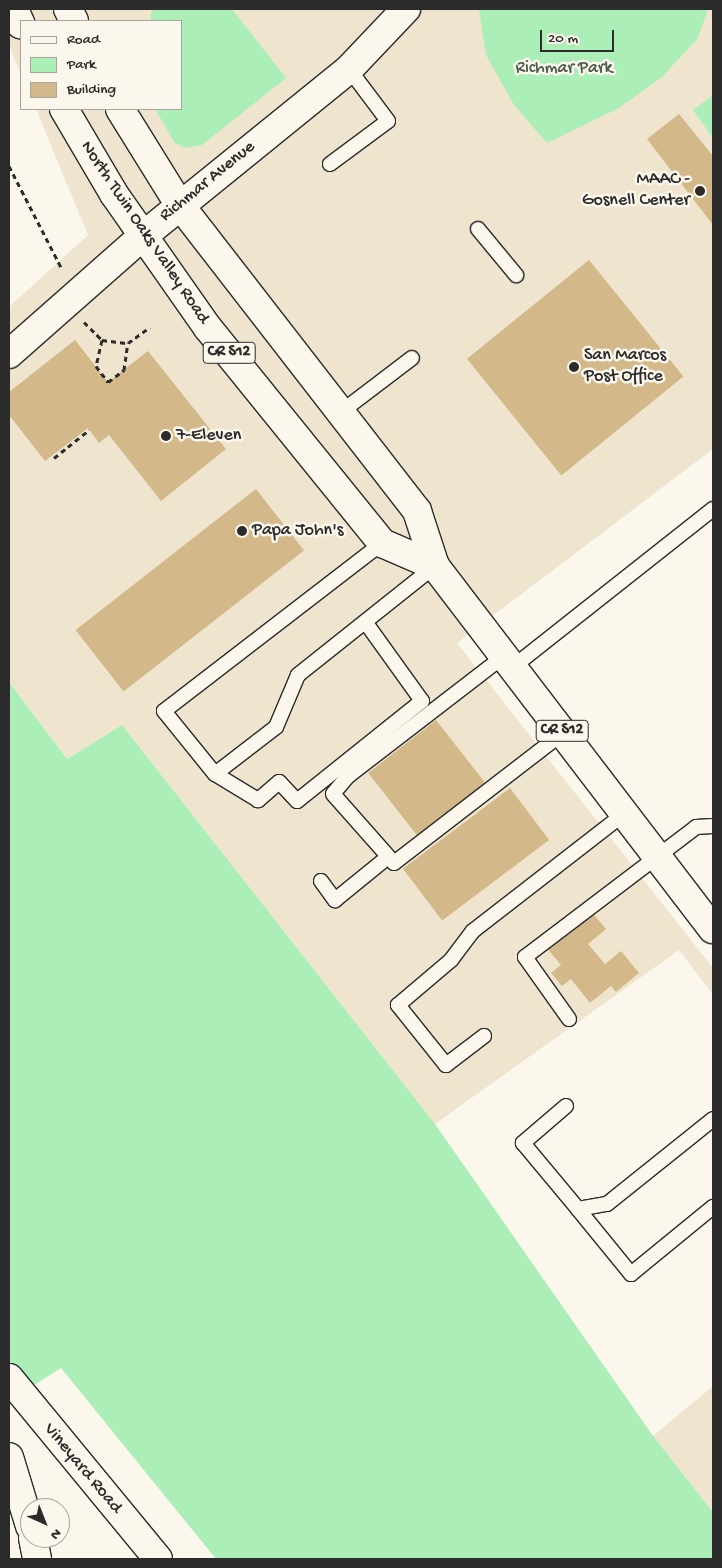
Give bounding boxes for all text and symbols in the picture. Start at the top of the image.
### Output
legend [20,20,182,110]
scale bar [542,20,616,52]
text: 20 m [548,30,578,48]
text: Road [67,31,100,49]
text: Park [67,56,96,74]
park label: Richmar Park [516,58,612,80]
text: Building [67,81,116,99]
street label: Richmar Avenue [156,137,260,227]
street label: North Twin Oaks Valley Road [75,138,213,328]
place label: MAAC - Gosnell Center [582,170,690,212]
marker: MAAC - Gosnell Center [694,185,706,197]
road number: CR S12 [202,339,256,366]
place label: San Marcos Post Office [584,346,666,388]
marker: San Marcos Post Office [568,361,580,373]
place label: 7-Eleven [176,425,241,447]
marker: 7-Eleven [160,430,172,442]
place label: Papa John's [252,520,343,542]
marker: Papa John's [236,525,248,537]
road number: CR S12 [534,718,590,744]
street label: Vineyard Road [38,1420,126,1518]
north arrow [20,1498,70,1548]
text: N [46,1524,64,1543]

